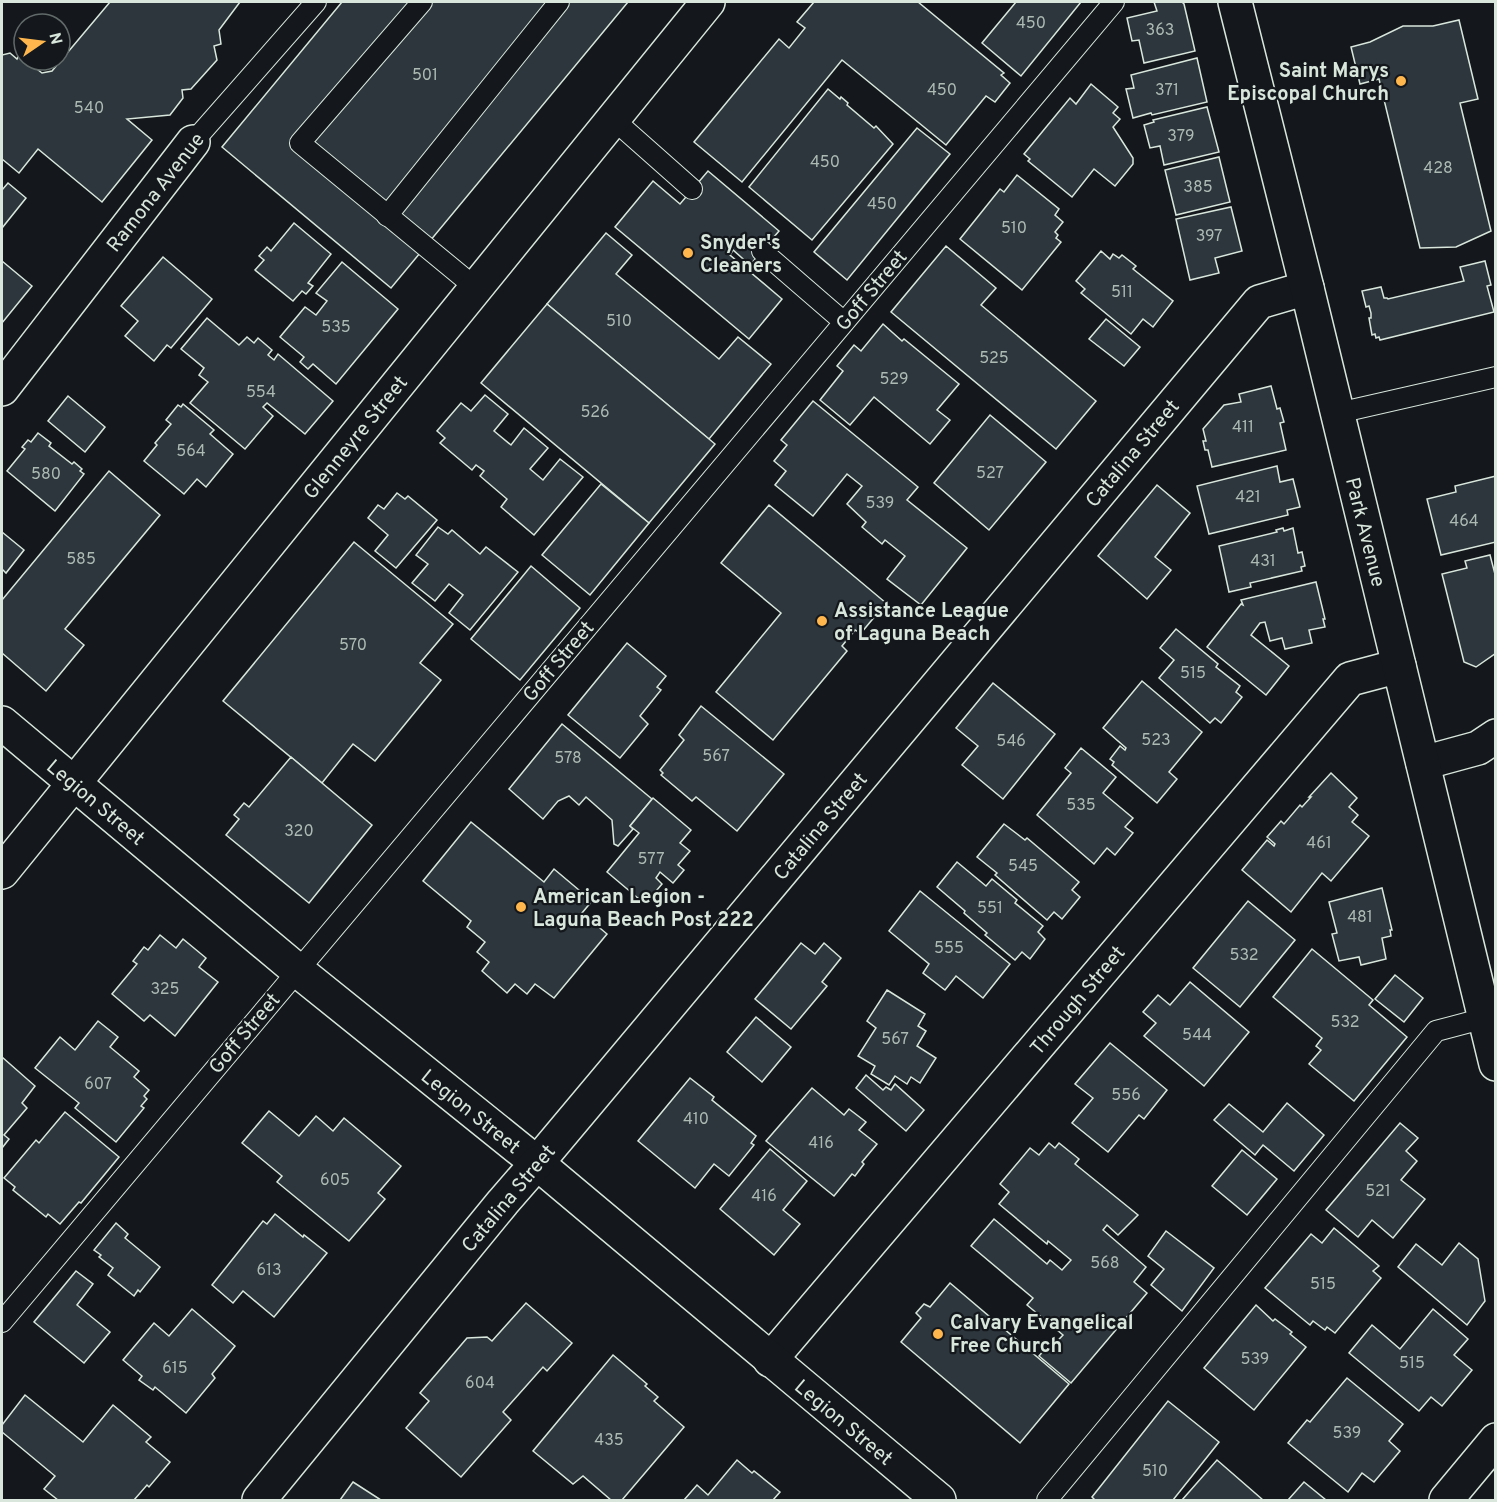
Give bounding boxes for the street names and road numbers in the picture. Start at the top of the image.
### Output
street label: Ramona Avenue [102,128,211,258]
street label: Goff Street [831,245,914,337]
street label: Glenneyre Street [299,371,414,505]
street label: Catalina Street [1081,395,1186,514]
street label: Park Avenue [1338,475,1390,590]
street label: Goff Street [518,616,601,708]
street label: Legion Street [40,755,149,852]
street label: Catalina Street [769,768,874,887]
street label: Through Street [1025,941,1132,1061]
street label: Goff Street [204,988,287,1080]
street label: Legion Street [415,1064,525,1161]
street label: Catalina Street [457,1140,562,1259]
street label: Legion Street [788,1375,897,1472]

